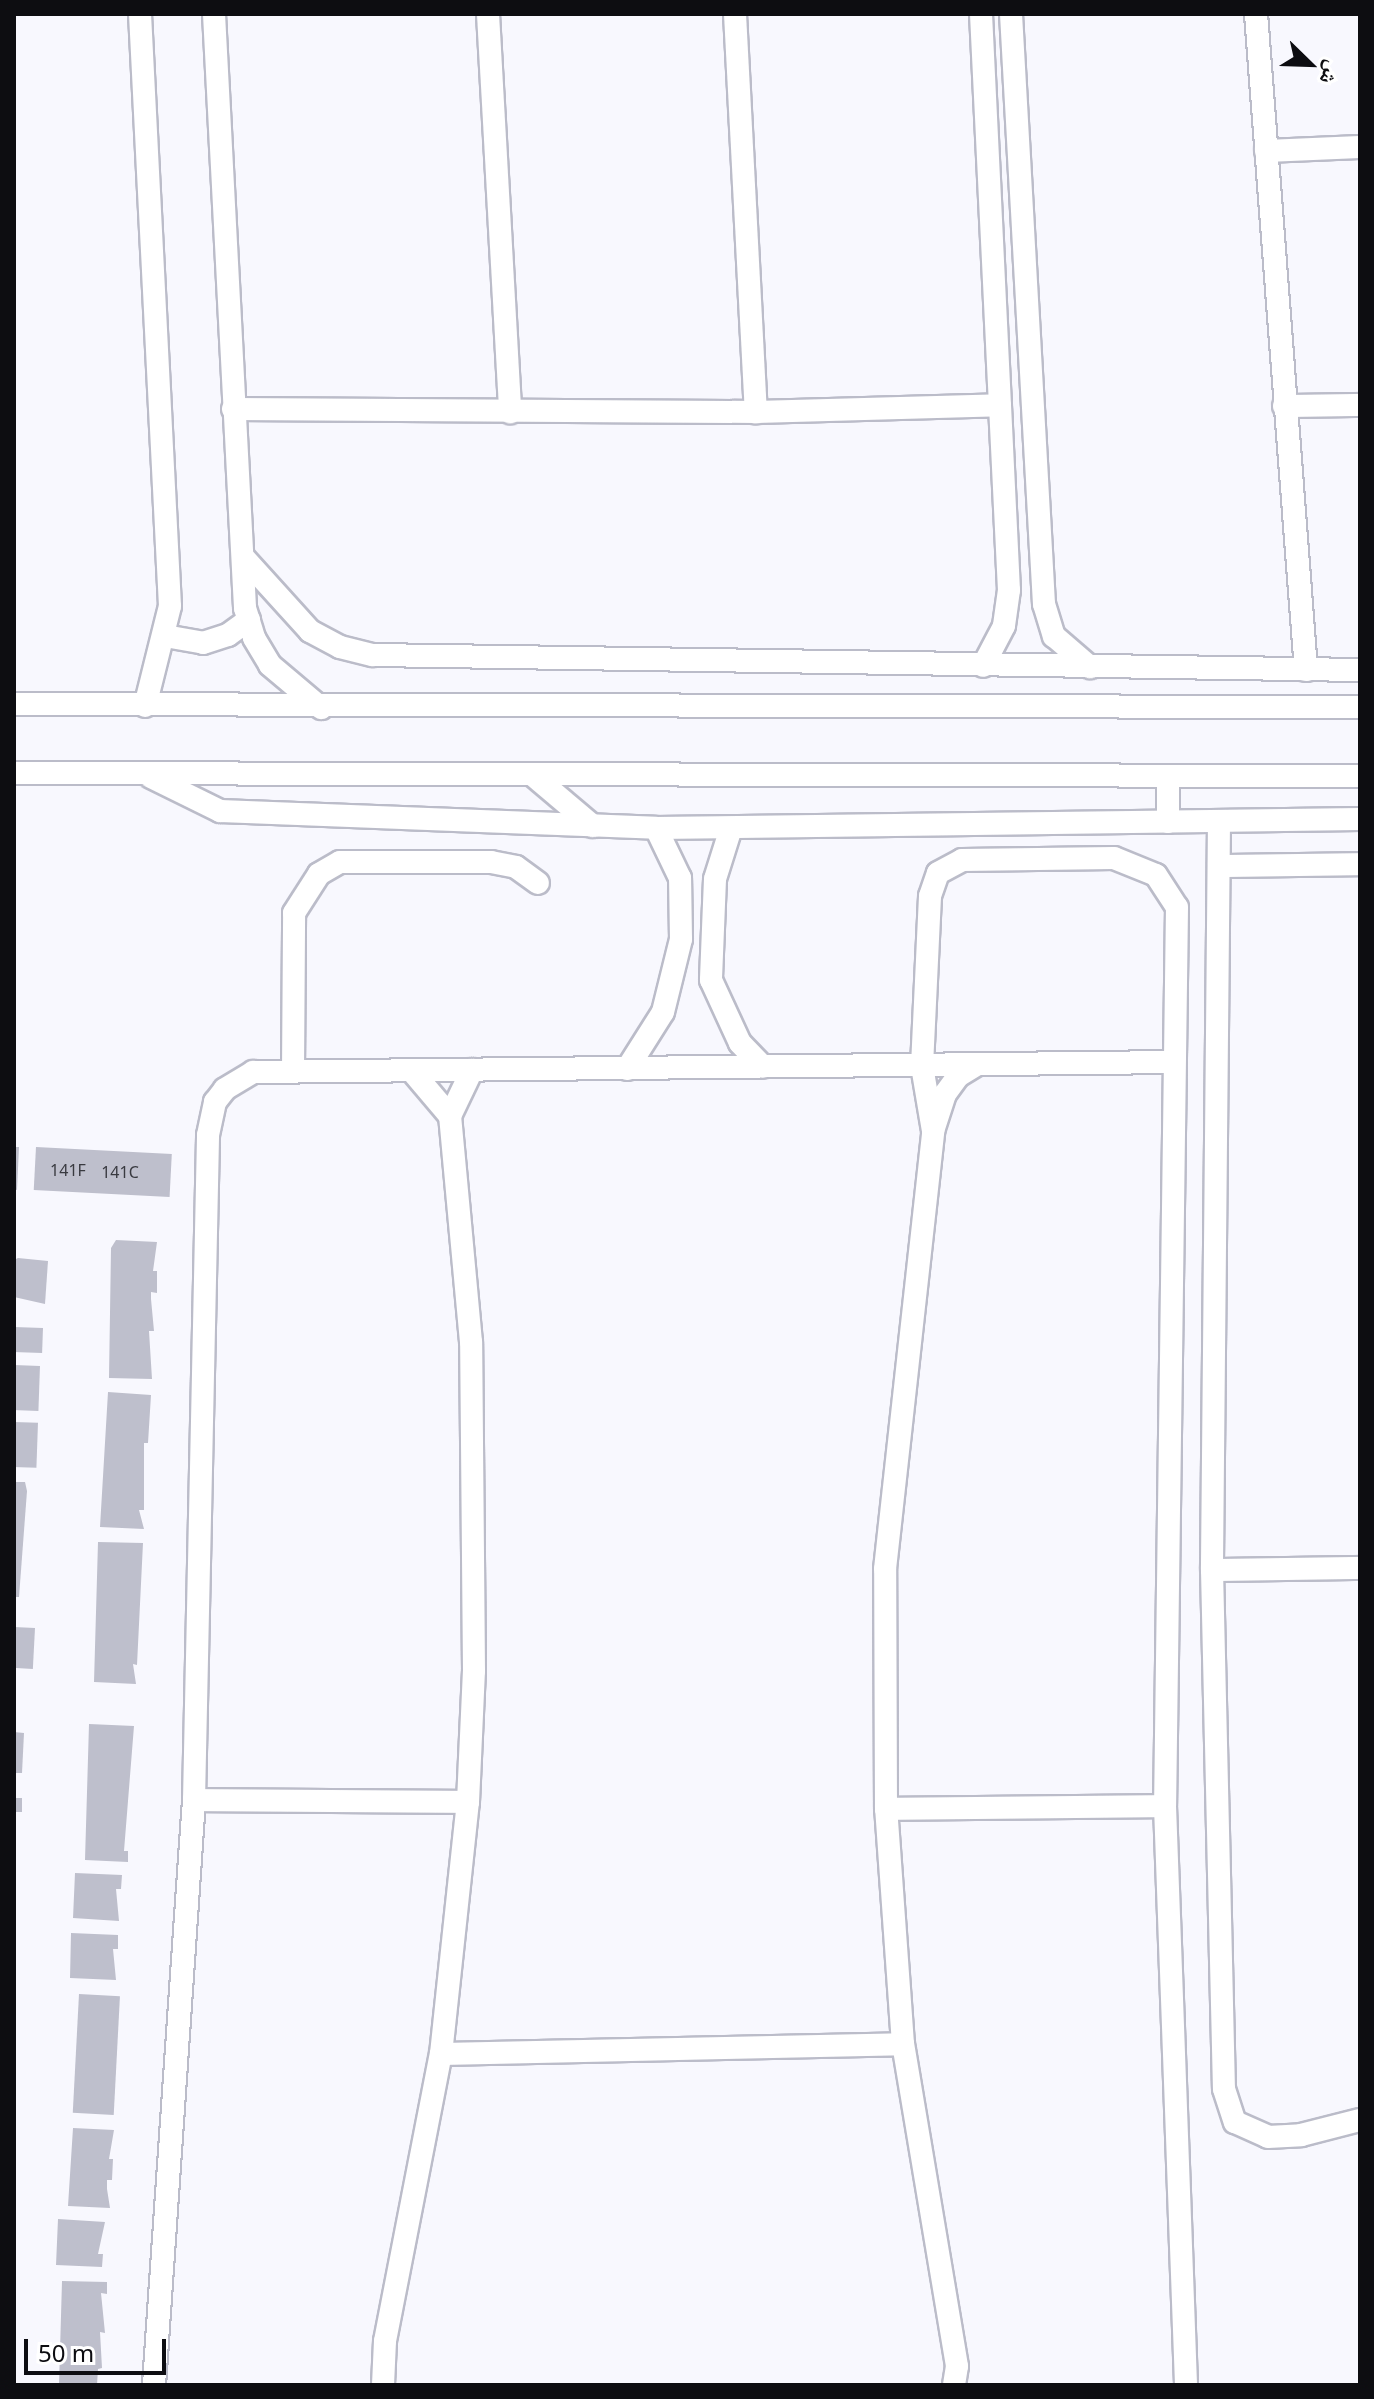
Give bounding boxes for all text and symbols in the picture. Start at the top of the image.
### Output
north arrow [1270,24,1350,104]
text: ش [1314,57,1350,90]
house number: 141F [50,1160,86,1180]
house number: 141C [101,1162,139,1182]
scale bar [28,2323,170,2373]
text: 50 m [38,2336,94,2369]

